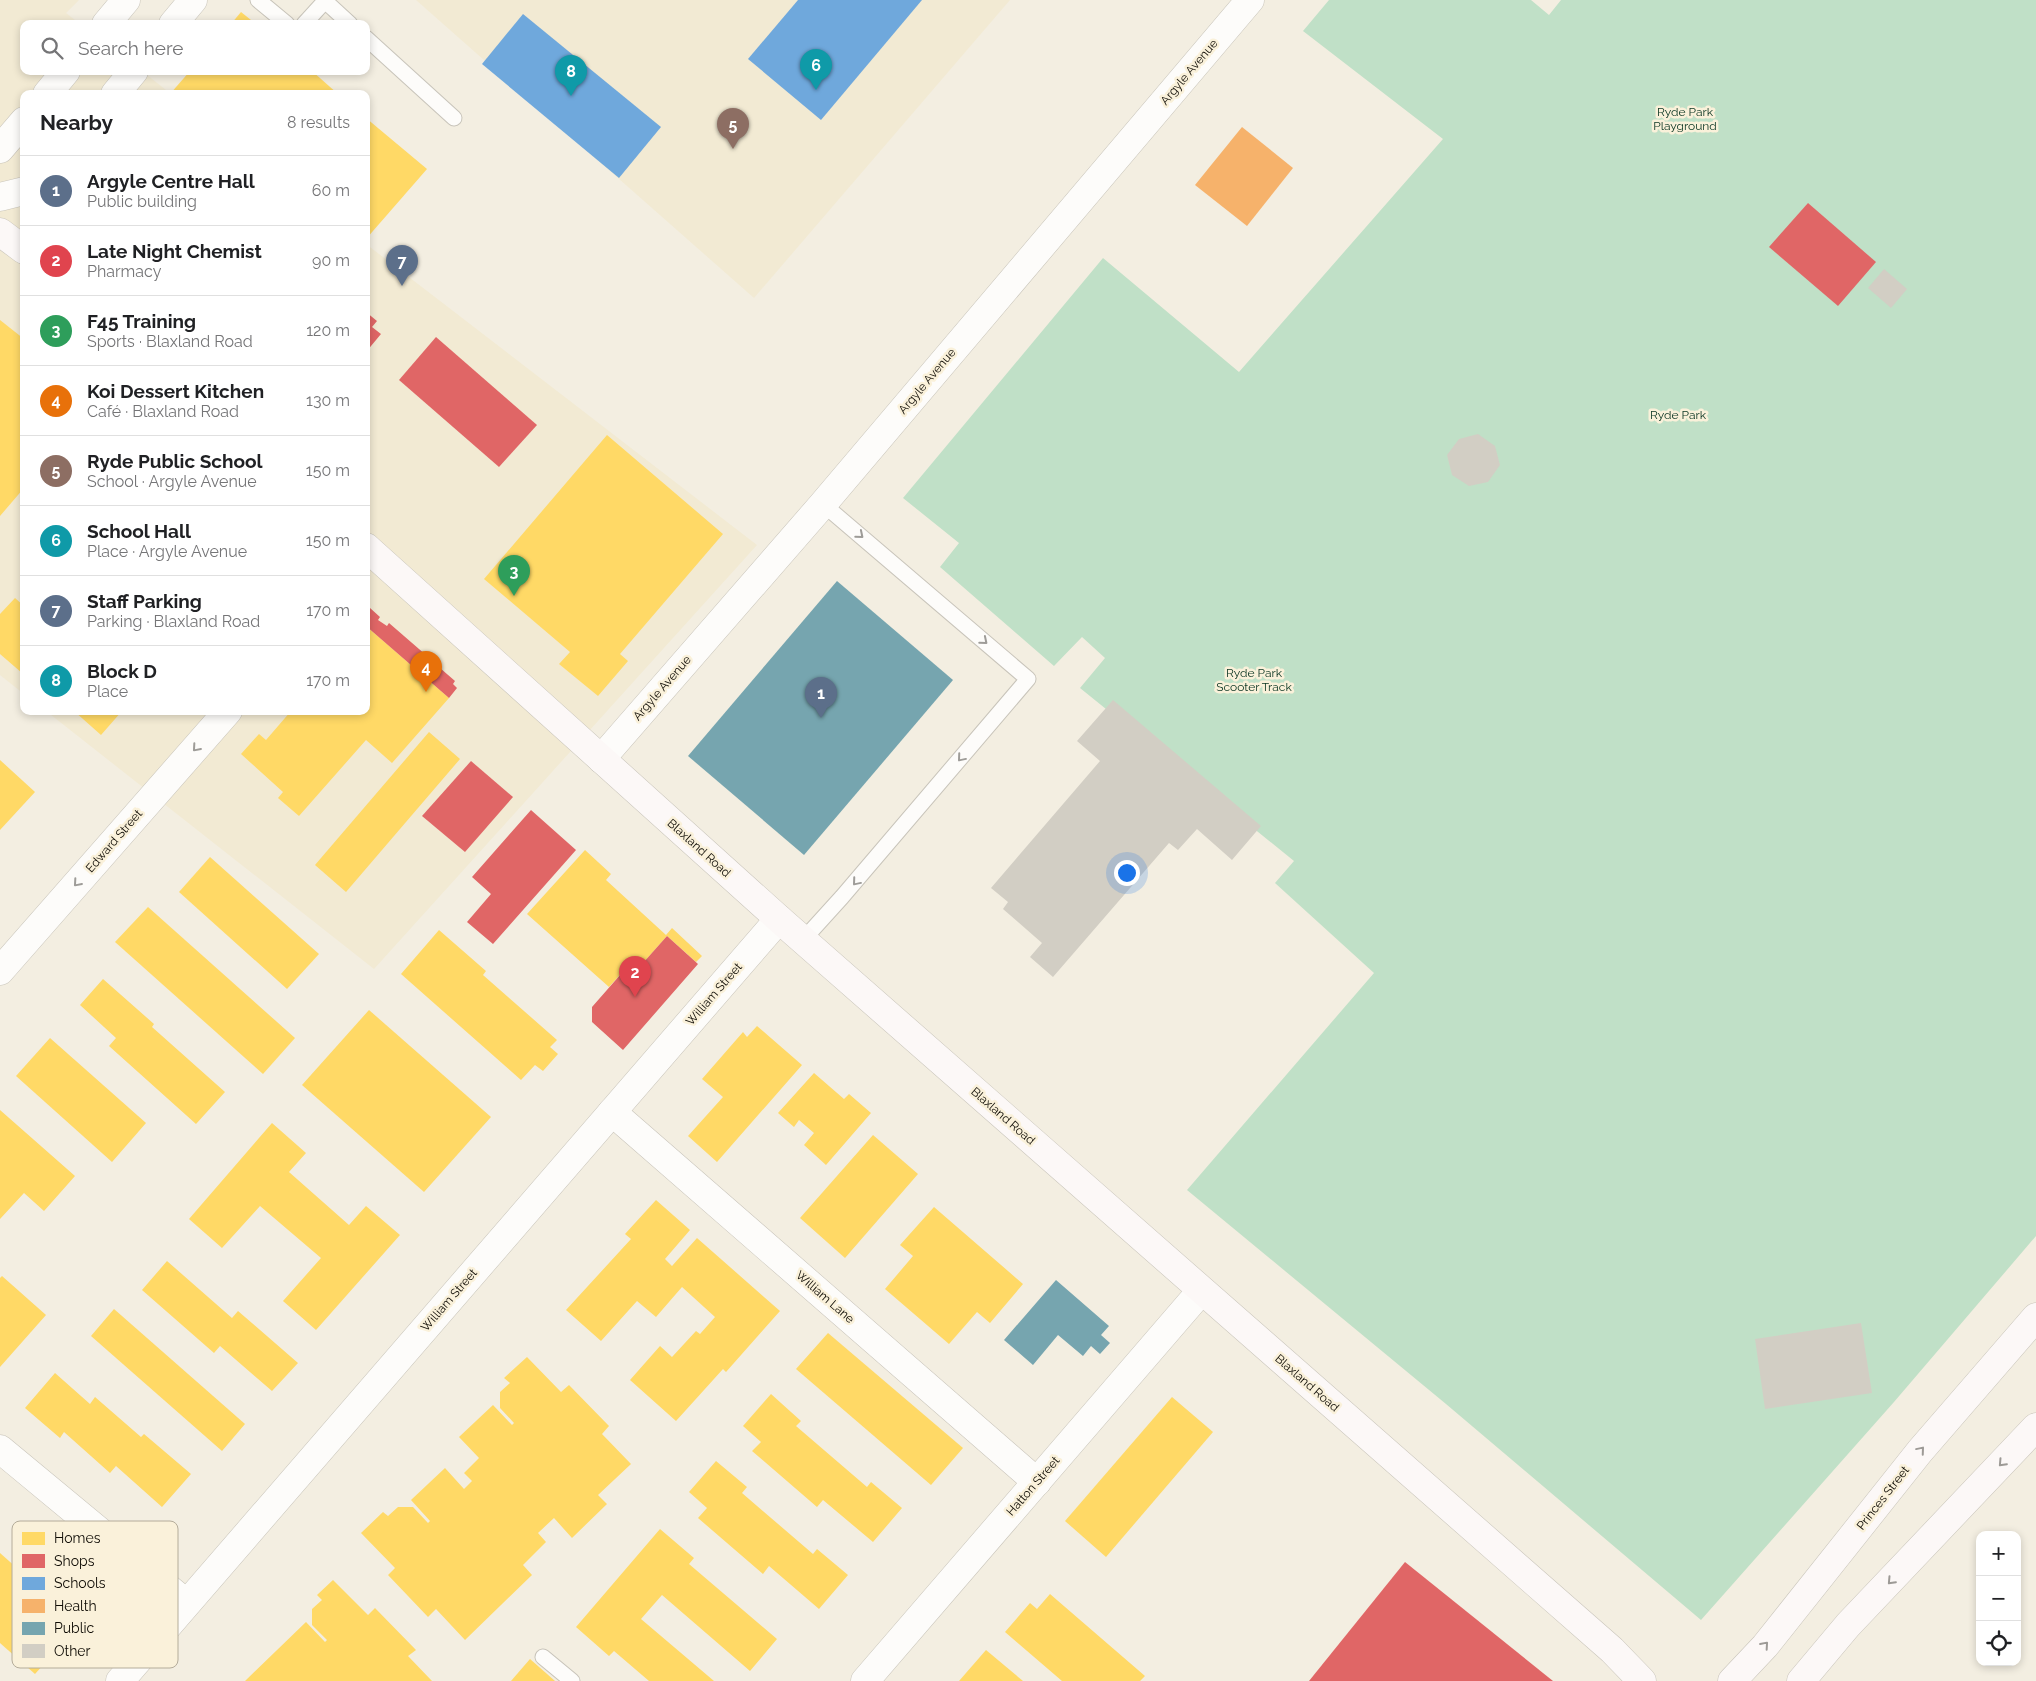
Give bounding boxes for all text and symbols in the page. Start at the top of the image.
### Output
search box [20,20,370,75]
icon: search [38,34,66,62]
street label: Argyle Avenue [1158,36,1220,108]
text: Search here [78,37,184,59]
pin: 6 [800,49,832,90]
pin: 8 [555,55,587,96]
park label: Ryde Park Playground [1653,105,1717,133]
pin: 5 [717,108,749,149]
text: Nearby [40,110,113,135]
text: 8 results [287,113,350,132]
text: Argyle Centre Hall [87,170,255,192]
text: 1 [52,181,60,200]
text: 60 m [312,181,350,200]
text: Public building [87,192,197,211]
text: Late Night Chemist [87,240,262,262]
pin: 7 [386,245,418,286]
text: 2 [51,251,61,270]
text: 90 m [312,251,350,270]
text: Pharmacy [87,262,161,281]
text: F45 Training [87,310,196,332]
text: 3 [52,321,60,340]
text: 120 m [306,321,350,340]
text: Sports · Blaxland Road [87,332,253,351]
street label: Argyle Avenue [896,345,958,417]
text: Koi Dessert Kitchen [87,380,264,402]
text: 4 [51,391,61,410]
text: 130 m [306,391,350,410]
text: Café · Blaxland Road [87,402,239,421]
park label: Ryde Park [1650,408,1707,422]
text: Ryde Public School [87,450,263,472]
text: 5 [52,461,60,480]
text: 150 m [306,461,350,480]
text: School · Argyle Avenue [87,472,257,491]
text: School Hall [87,520,191,542]
one-way arrow [854,530,863,538]
text: 6 [51,531,61,550]
text: 150 m [306,531,350,550]
text: Place · Argyle Avenue [87,542,247,561]
pin: 3 [498,555,530,596]
text: Staff Parking [87,590,202,612]
text: 7 [52,601,60,620]
text: 170 m [306,601,350,620]
text: Parking · Blaxland Road [87,612,260,631]
one-way arrow [978,635,987,644]
pin: 4 [410,651,442,692]
street label: Argyle Avenue [630,653,694,723]
text: Block D [87,660,157,682]
park label: Ryde Park Scooter Track [1216,666,1292,694]
text: 8 [51,671,61,690]
text: 170 m [306,671,350,690]
pin: 1 [805,677,837,718]
text: Place [87,682,128,701]
one-way arrow [192,742,201,751]
one-way arrow [958,752,967,761]
street label: Edward Street [83,807,145,875]
street label: Blaxland Road [665,816,733,880]
your location [1114,860,1140,886]
one-way arrow [853,876,862,885]
one-way arrow [74,878,83,887]
pin: 2 [619,956,651,997]
street label: William Street [683,960,745,1028]
street label: Blaxland Road [968,1084,1038,1148]
street label: William Street [418,1266,480,1334]
street label: William Lane [793,1268,857,1326]
street label: Blaxland Road [1272,1351,1342,1415]
one-way arrow [1916,1447,1924,1456]
street label: Hatton Street [1004,1454,1062,1518]
one-way arrow [1999,1457,2008,1466]
street label: Princes Street [1854,1463,1912,1533]
legend [12,1521,178,1668]
text: Homes [54,1530,101,1546]
map controls [1976,1531,2021,1666]
button: + [1976,1531,2021,1576]
text: Shops [54,1553,95,1569]
text: Schools [54,1575,106,1591]
one-way arrow [1888,1575,1897,1584]
button: − [1976,1576,2021,1621]
text: Health [54,1598,97,1614]
text: Public [54,1620,95,1636]
button: locate [1976,1621,2021,1666]
one-way arrow [1760,1642,1769,1651]
text: Other [54,1643,91,1659]

